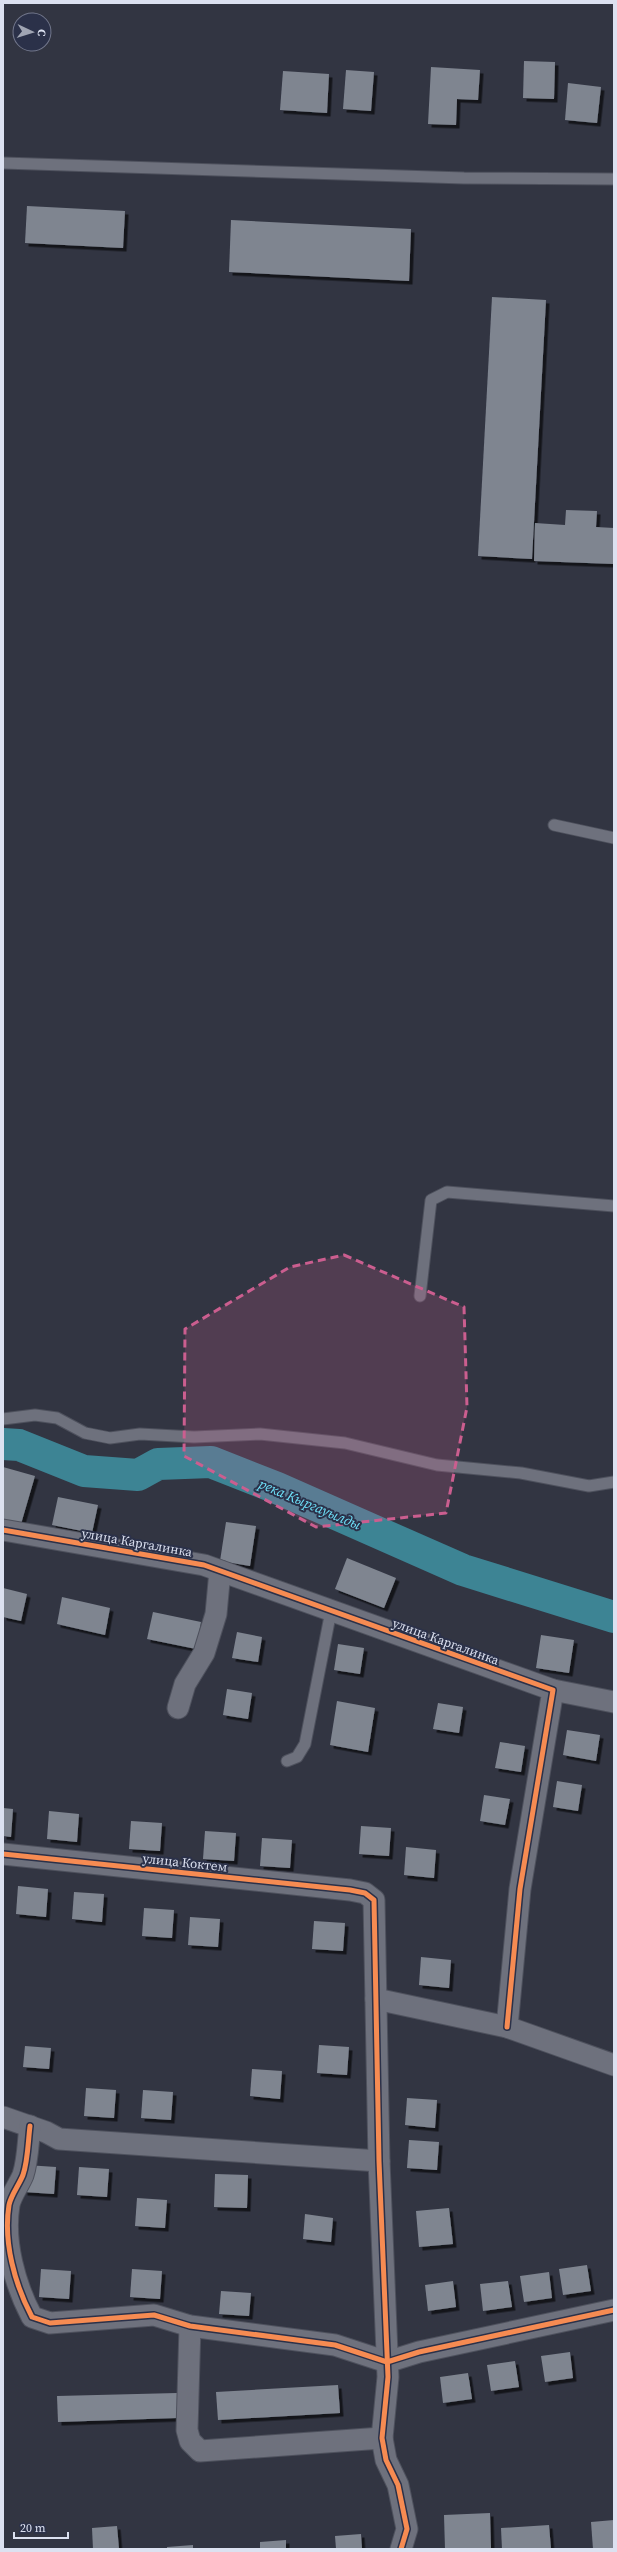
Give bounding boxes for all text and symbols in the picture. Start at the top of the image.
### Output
north arrow [12,12,52,52]
text: С [34,29,49,37]
water label: река Кыргауылды [254,1473,364,1535]
street label: улица Каргалинка [80,1524,194,1561]
street label: улица Каргалинка [390,1614,502,1669]
street label: улица Коктем [142,1850,228,1875]
scale bar [14,2514,68,2540]
text: 20 m [20,2520,46,2536]

